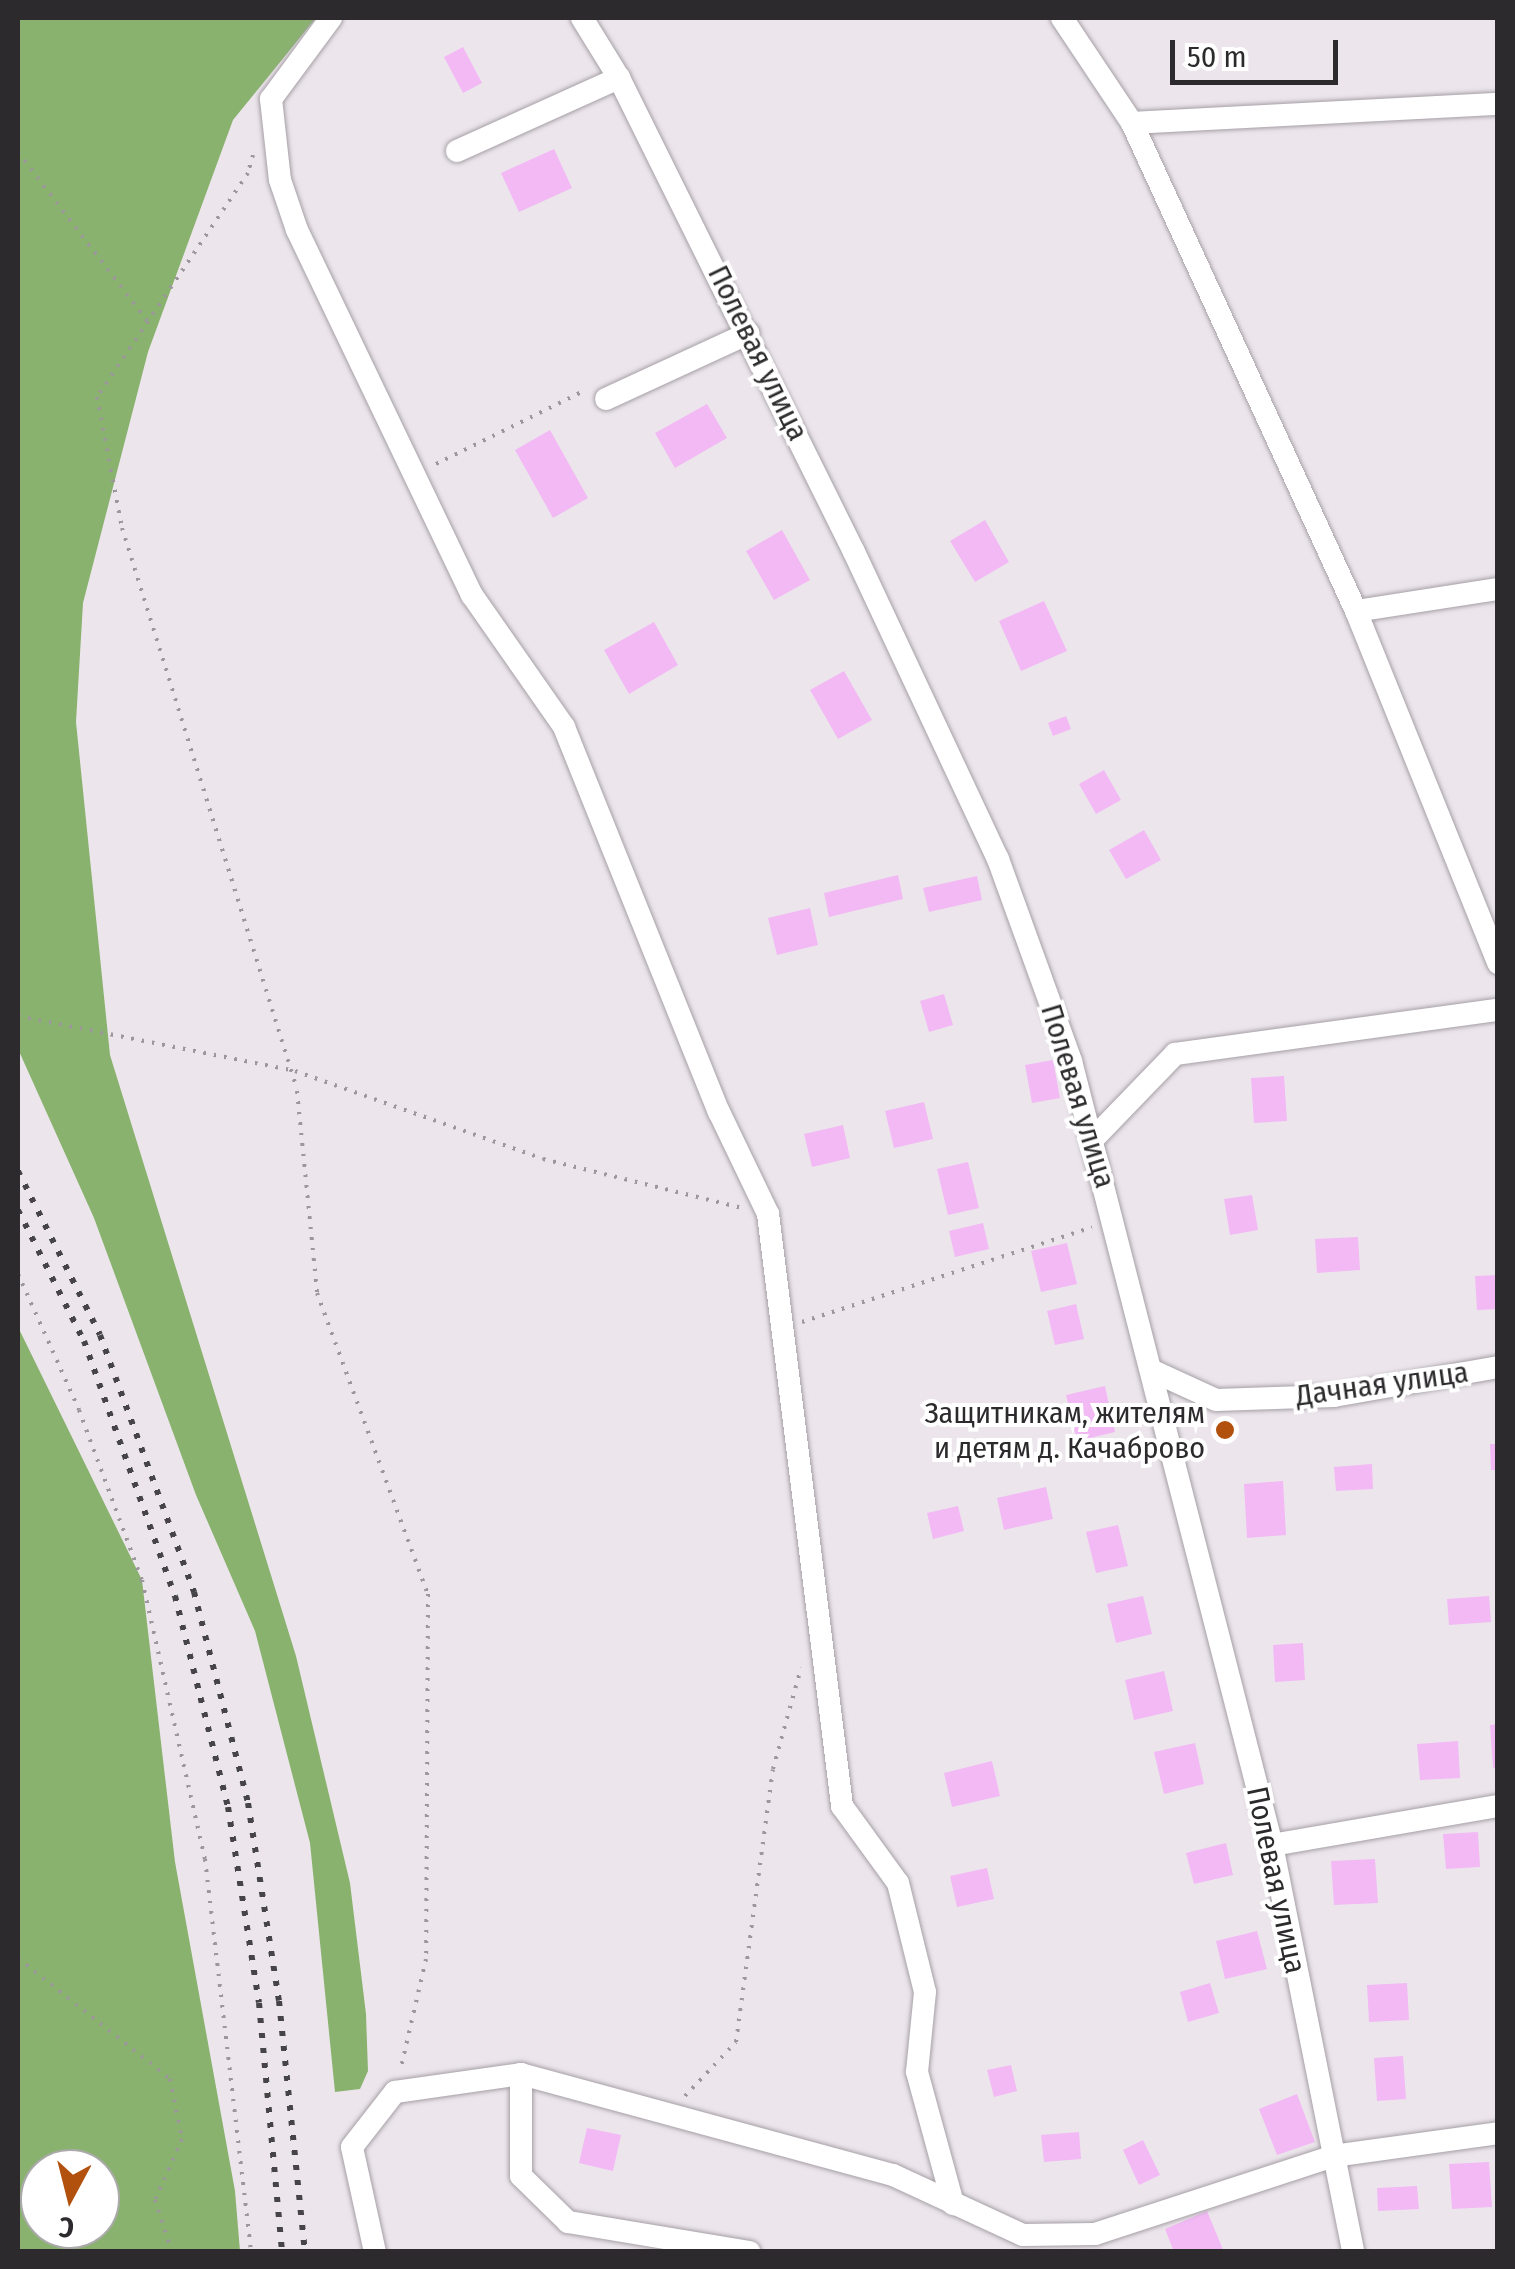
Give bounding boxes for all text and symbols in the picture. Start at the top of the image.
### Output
scale bar [1175,20,1342,82]
text: 50 m [1187,39,1247,75]
street label: Полевая улица [700,260,816,446]
street label: Полевая улица [1033,1000,1123,1192]
street label: Дачная улица [1293,1354,1471,1414]
place label: Защитникам, жителям и детям д. Качаброво [924,1395,1205,1466]
marker: Защитникам, жителям и детям д. Качаброво [1214,1419,1236,1441]
street label: Полевая улица [1239,1783,1313,1977]
north arrow [20,2149,120,2249]
text: С [57,2210,76,2245]

